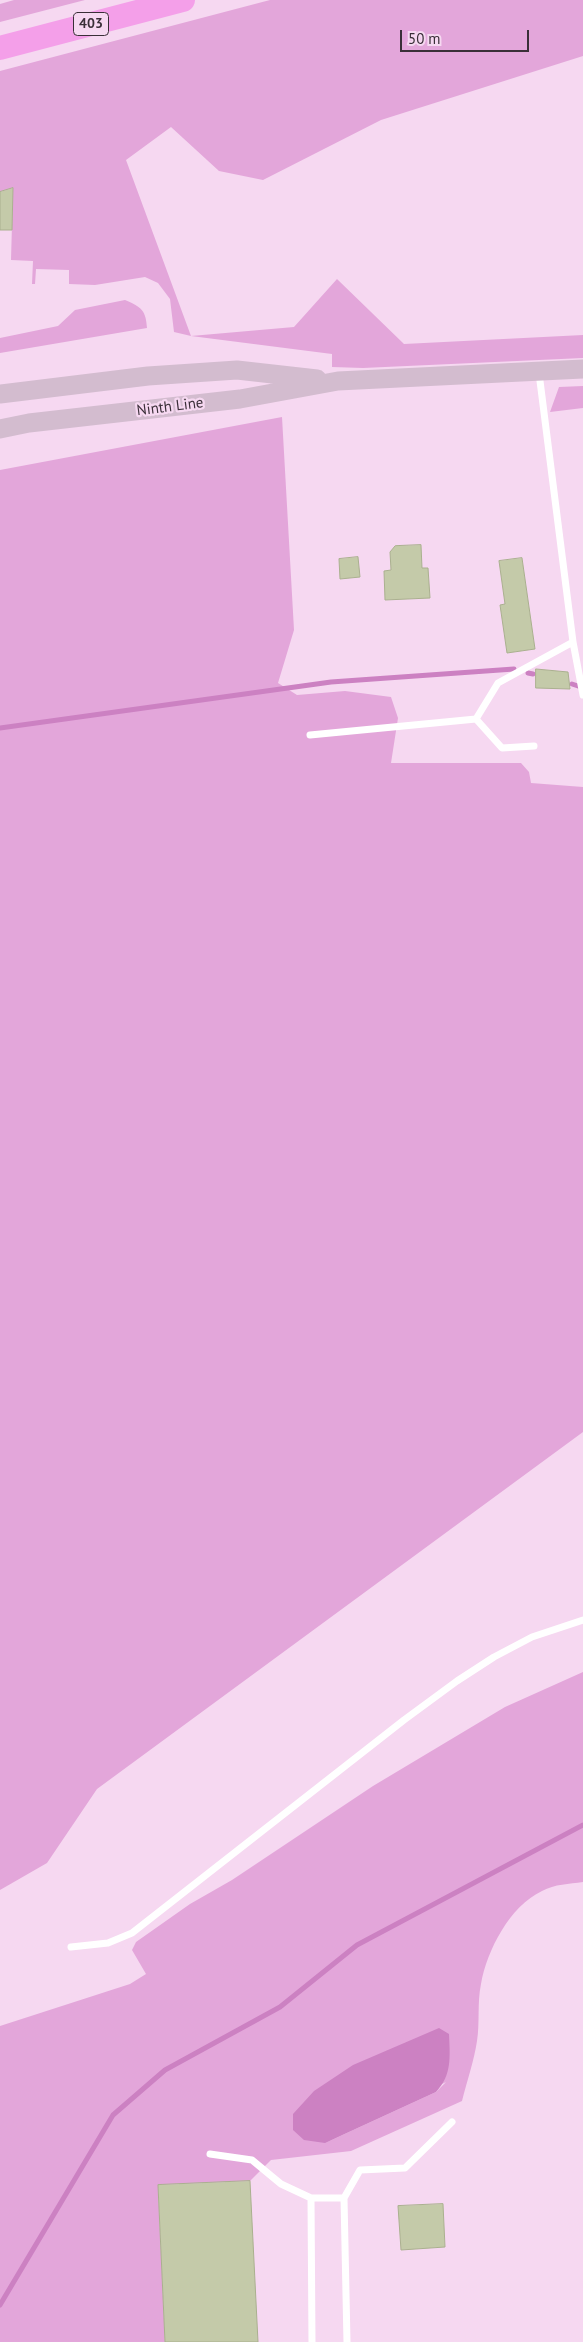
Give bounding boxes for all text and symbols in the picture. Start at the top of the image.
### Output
road number: 403 [74,12,108,36]
scale bar [403,20,532,52]
text: 50 m [408,29,441,48]
street label: Ninth Line [136,394,204,420]

